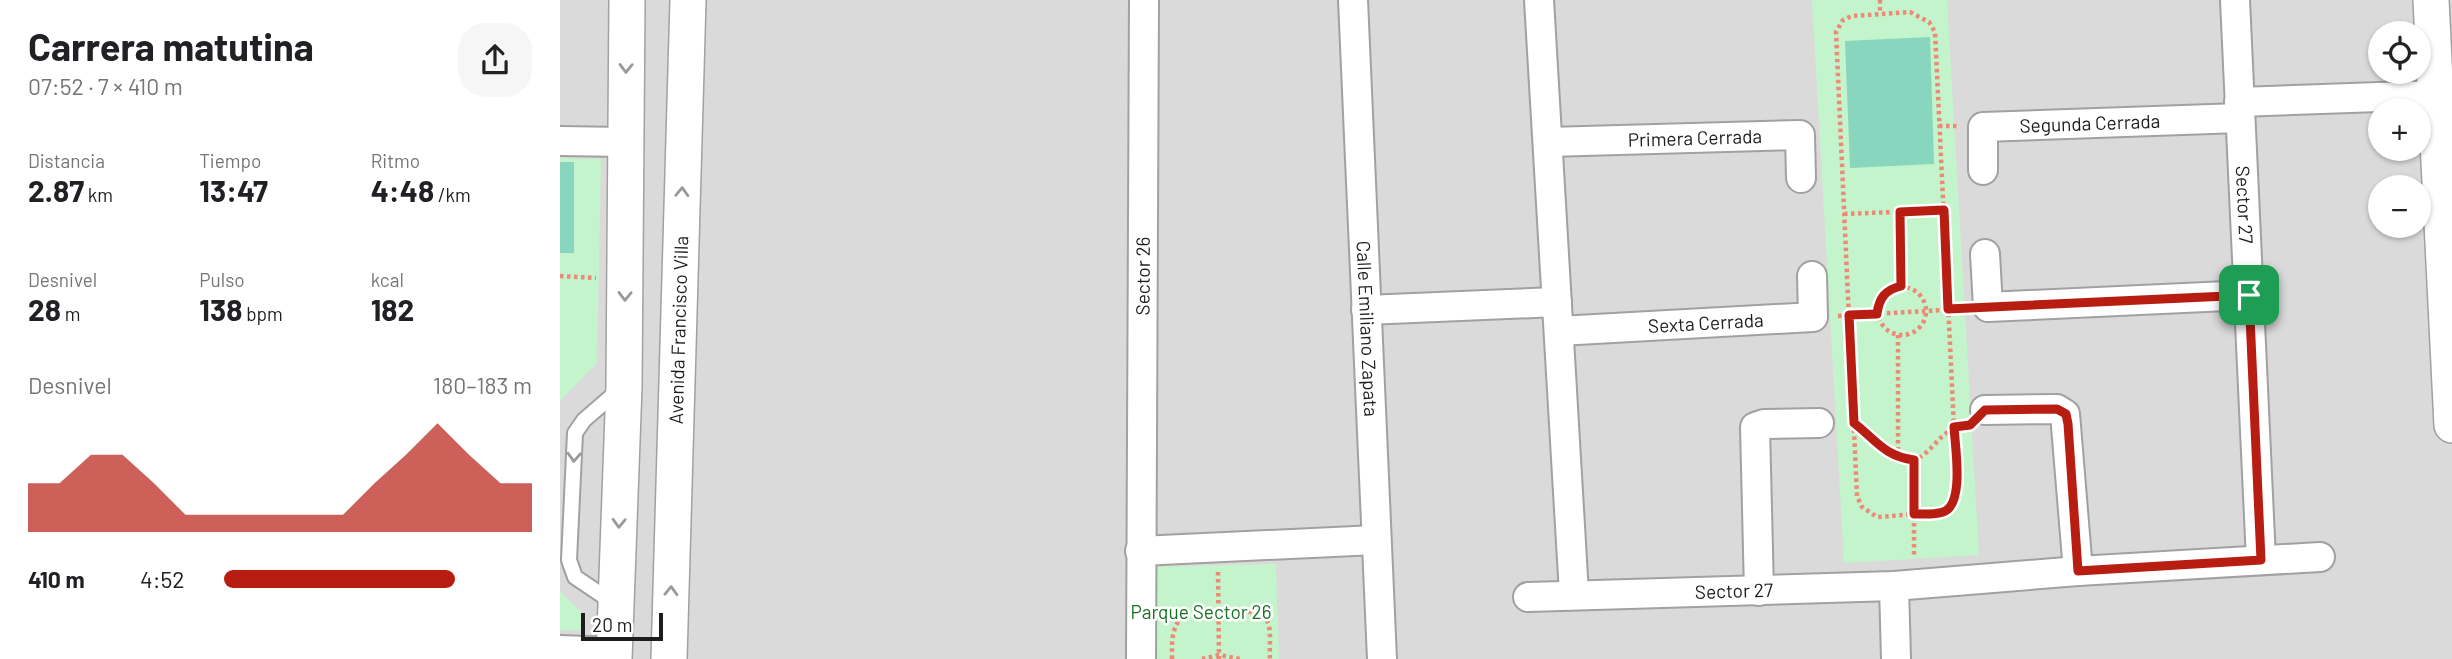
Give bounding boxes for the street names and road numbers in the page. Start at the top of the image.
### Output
street label: Segunda Cerrada [2019,109,2161,137]
street label: Primera Cerrada [1627,124,1762,151]
street label: Sector 27 [2232,165,2258,244]
street label: Avenida Francisco Villa [664,236,692,425]
street label: Sector 26 [1131,237,1154,315]
street label: Calle Emiliano Zapata [1353,240,1383,417]
street label: Sexta Cerrada [1647,308,1764,337]
street label: Sector 27 [1695,578,1773,603]

